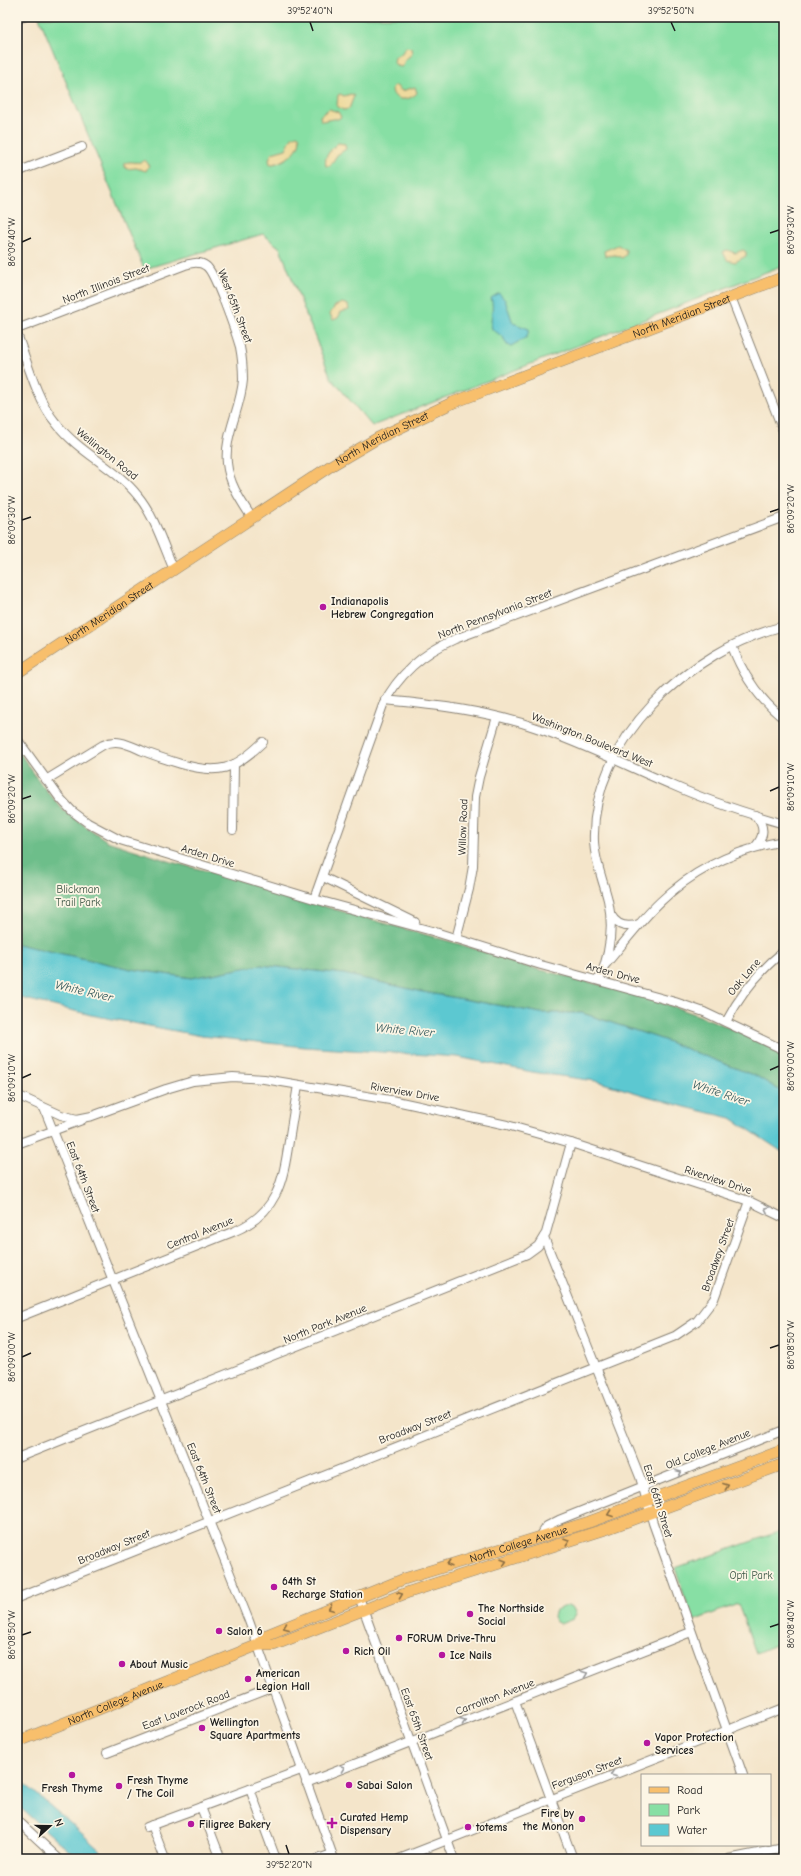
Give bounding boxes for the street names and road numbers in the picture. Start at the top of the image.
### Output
street label: North Illinois Street [61,261,152,307]
street label: West 65th Street [215,267,255,345]
street label: North Meridian Street [631,291,733,340]
street label: North Meridian Street [333,408,431,468]
street label: Wellington Road [73,425,141,483]
street label: North Meridian Street [62,578,156,646]
street label: North Pennsylvania Street [436,586,555,642]
street label: Washington Boulevard West [530,710,655,771]
street label: Willow Road [456,798,470,856]
street label: Arden Drive [180,842,237,870]
street label: Oak Lane [725,955,764,998]
street label: Arden Drive [585,960,642,987]
street label: Riverview Drive [369,1080,441,1105]
street label: East 64th Street [63,1140,103,1215]
street label: Riverview Drive [683,1163,754,1197]
street label: Central Avenue [165,1214,236,1252]
street label: Broadway Street [699,1216,737,1293]
street label: North Park Avenue [282,1301,369,1347]
street label: Broadway Street [377,1407,454,1447]
street label: Old College Avenue [664,1426,753,1472]
street label: East 64th Street [184,1441,224,1516]
street label: East 66th Street [641,1463,676,1540]
street label: North College Avenue [468,1522,570,1565]
street label: Broadway Street [76,1526,153,1567]
street label: Carrollton Avenue [454,1676,537,1718]
street label: North College Avenue [66,1677,165,1727]
street label: East 65th Street [398,1686,436,1763]
street label: East Laverock Road [140,1687,232,1733]
street label: Ferguson Street [550,1753,625,1792]

